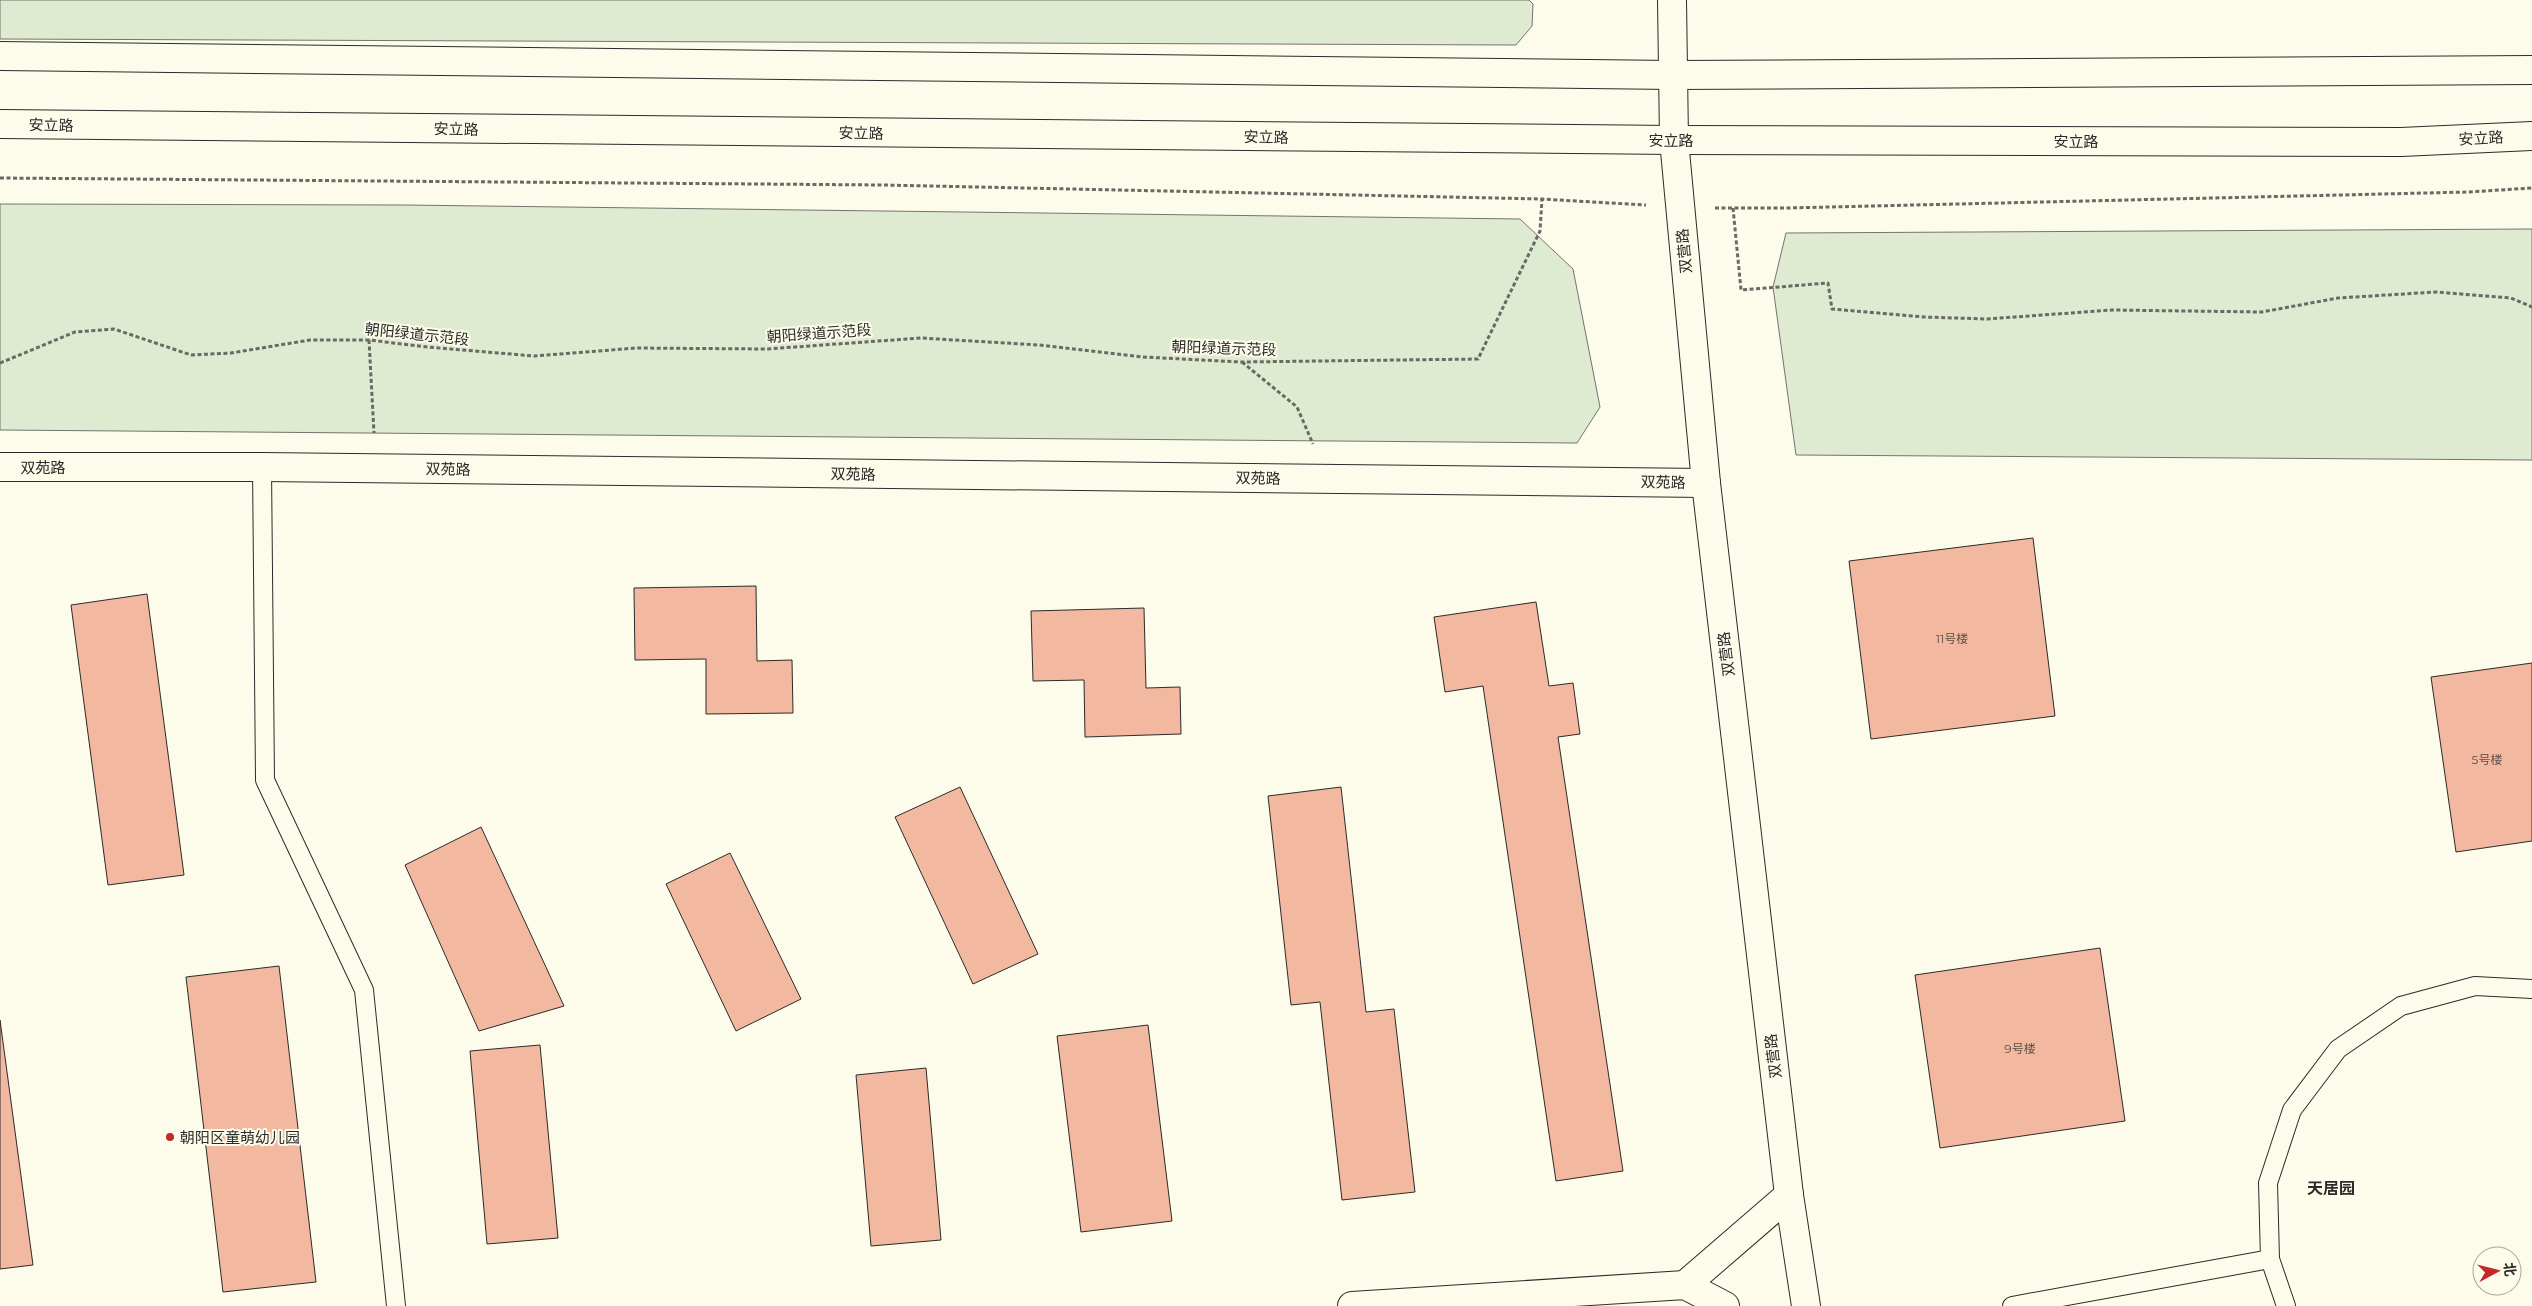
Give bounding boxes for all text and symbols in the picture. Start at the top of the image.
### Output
street label: 安立路 [28,115,74,135]
street label: 安立路 [433,119,479,139]
street label: 安立路 [838,123,884,143]
street label: 安立路 [1243,127,1289,147]
street label: 安立路 [2458,127,2504,149]
street label: 安立路 [1648,131,1694,150]
street label: 安立路 [2053,132,2099,151]
street label: 双营路 [1673,228,1695,274]
street label: 朝阳绿道示范段 [364,319,470,349]
street label: 朝阳绿道示范段 [766,320,872,346]
street label: 朝阳绿道示范段 [1171,337,1277,359]
street label: 双苑路 [20,458,66,477]
street label: 双苑路 [425,459,471,479]
street label: 双苑路 [830,464,876,484]
street label: 双苑路 [1235,468,1281,488]
street label: 双苑路 [1640,472,1686,492]
street label: 双营路 [1714,631,1738,677]
house number: 11号楼 [1936,631,1968,646]
house number: 5号楼 [2472,752,2502,767]
street label: 双营路 [1761,1033,1785,1079]
house number: 9号楼 [2004,1041,2036,1056]
place label: 朝阳区童萌幼儿园 [180,1128,300,1147]
marker: 朝阳区童萌幼儿园 [164,1131,176,1143]
district label: 天居园 [2307,1179,2355,1198]
north arrow [2472,1246,2522,1296]
text: 北 [2500,1261,2520,1277]

